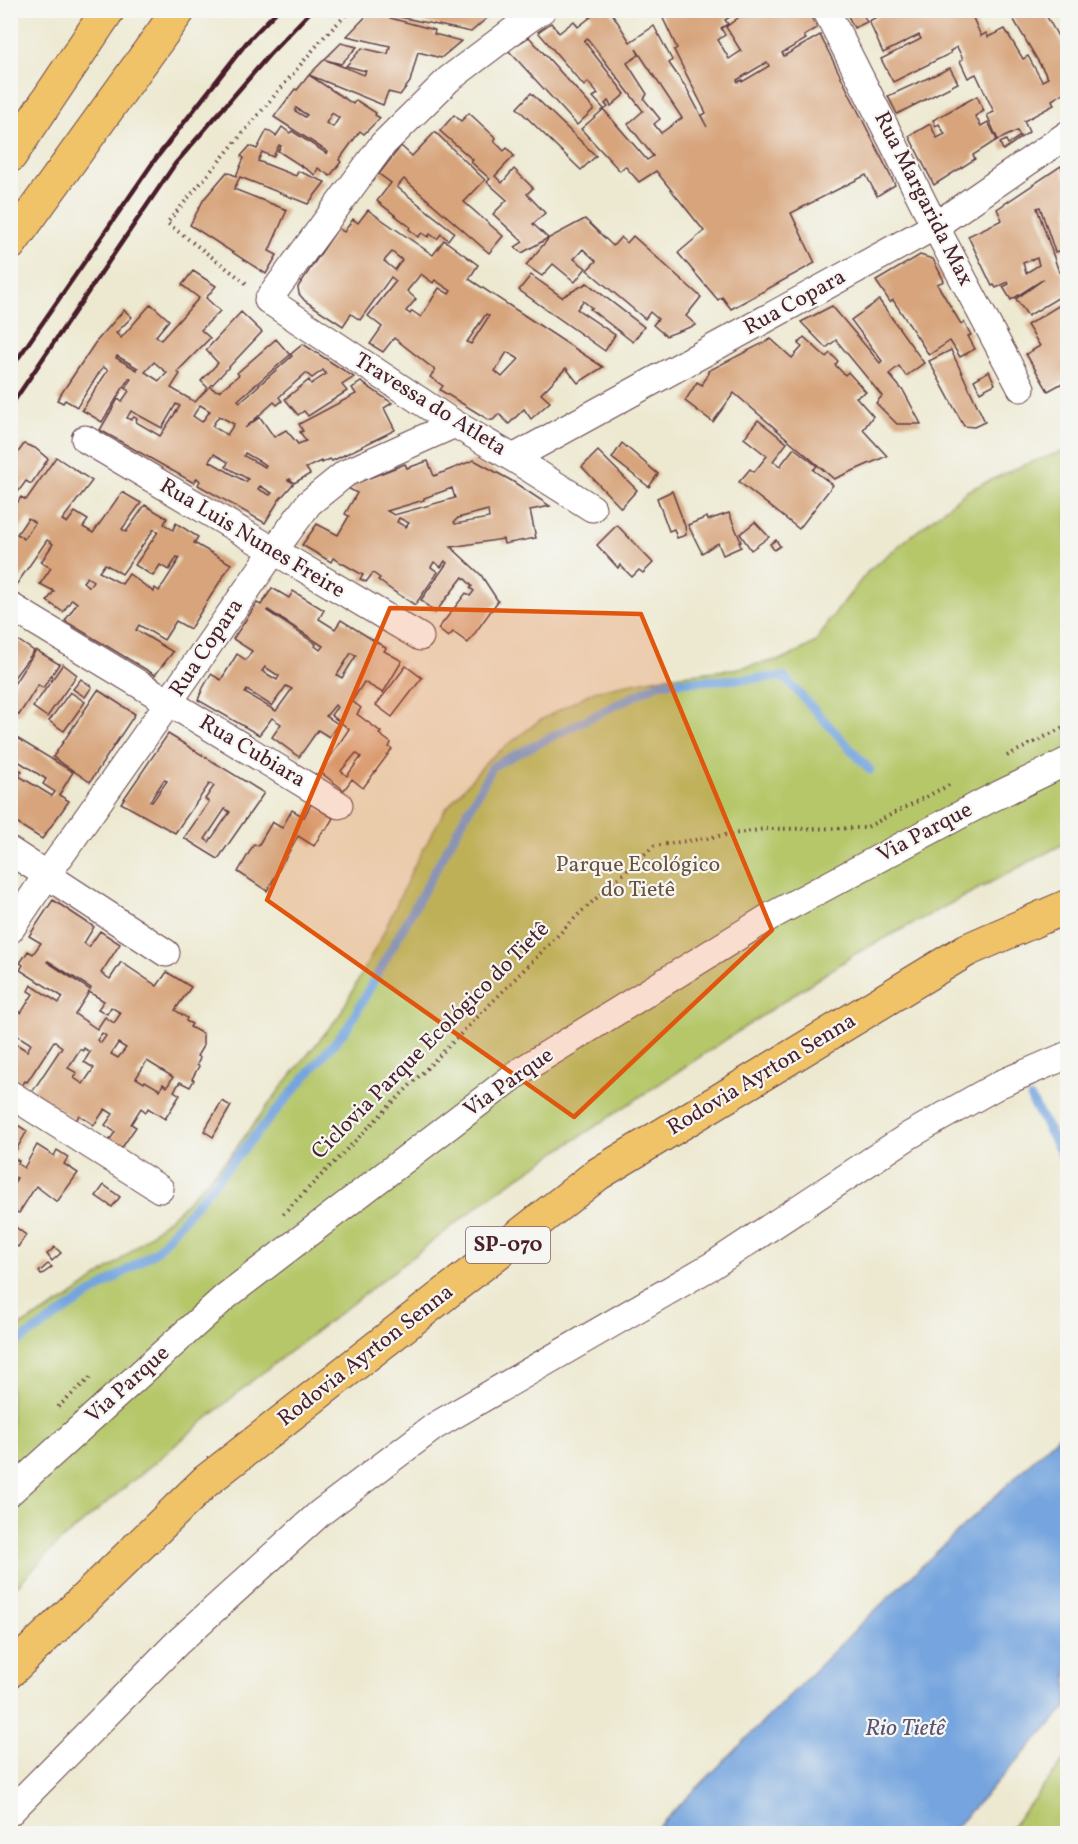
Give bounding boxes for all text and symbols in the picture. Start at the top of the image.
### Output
street label: Rua Margarida Max [866,106,980,292]
street label: Rua Copara [738,262,852,344]
street label: Travessa do Atleta [348,346,512,464]
street label: Rua Luis Nunes Freire [153,471,351,607]
street label: Rua Copara [163,593,251,703]
street label: Rua Cubiara [193,708,311,796]
street label: Via Parque [872,795,978,871]
park label: Parque Ecológico do Tietê [556,850,720,906]
street label: Ciclovia Parque Ecológico do Tietê [305,915,557,1167]
street label: Rodovia Ayrton Senna [662,1006,862,1144]
street label: Via Parque [458,1041,560,1125]
road number: SP-070 [466,1227,550,1263]
street label: Rodovia Ayrton Senna [271,1277,461,1435]
street label: Via Parque [79,1339,177,1431]
water label: Rio Tietê [865,1712,946,1746]

